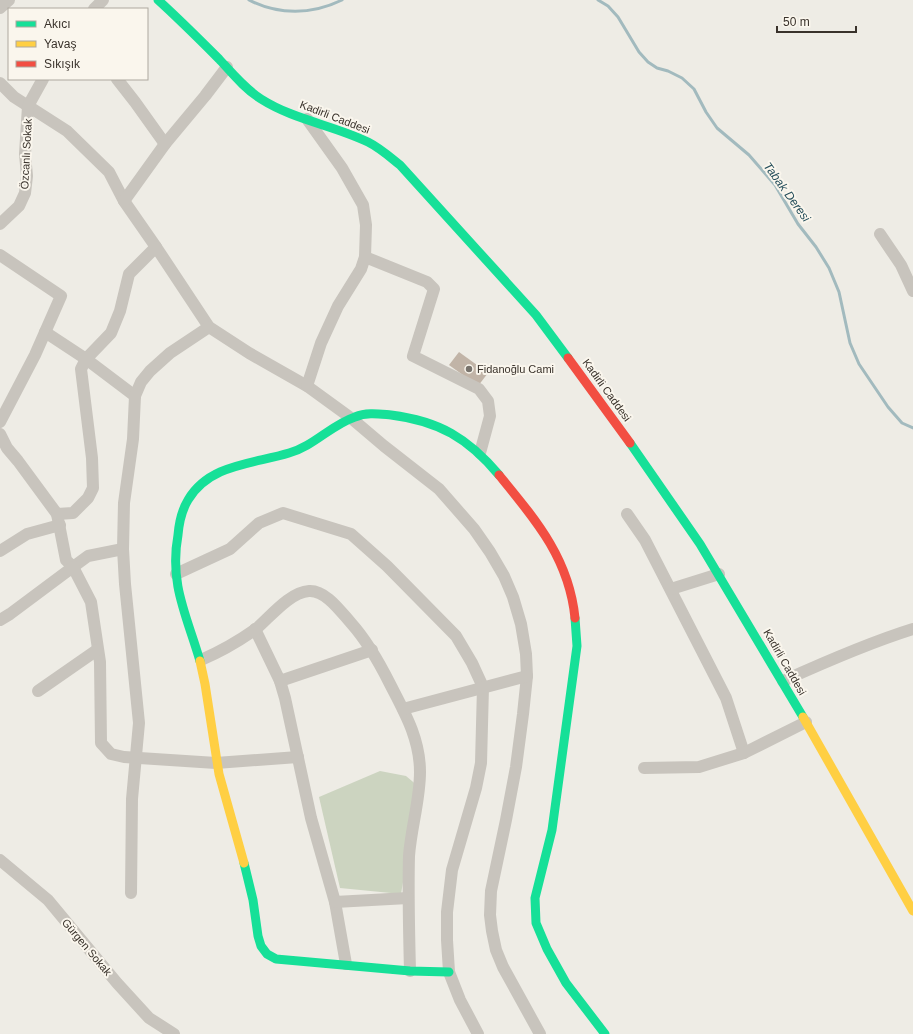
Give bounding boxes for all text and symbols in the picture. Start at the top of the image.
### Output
legend [8,8,148,80]
scale bar [777,8,856,34]
text: 50 m [783,15,810,29]
text: Akıcı [44,17,71,31]
text: Yavaş [44,37,76,51]
text: Sıkışık [44,57,81,71]
street label: Kadirli Caddesi [298,98,372,136]
street label: Özcanlı Sokak [18,118,34,190]
water label: Tabak Deresi [761,159,814,225]
street label: Kadirli Caddesi [580,357,634,423]
place label: Fidanoğlu Cami [477,363,554,375]
marker: Fidanoğlu Cami [464,364,474,374]
street label: Kadirli Caddesi [761,627,809,697]
street label: Gürgen Sokak [60,916,115,978]

